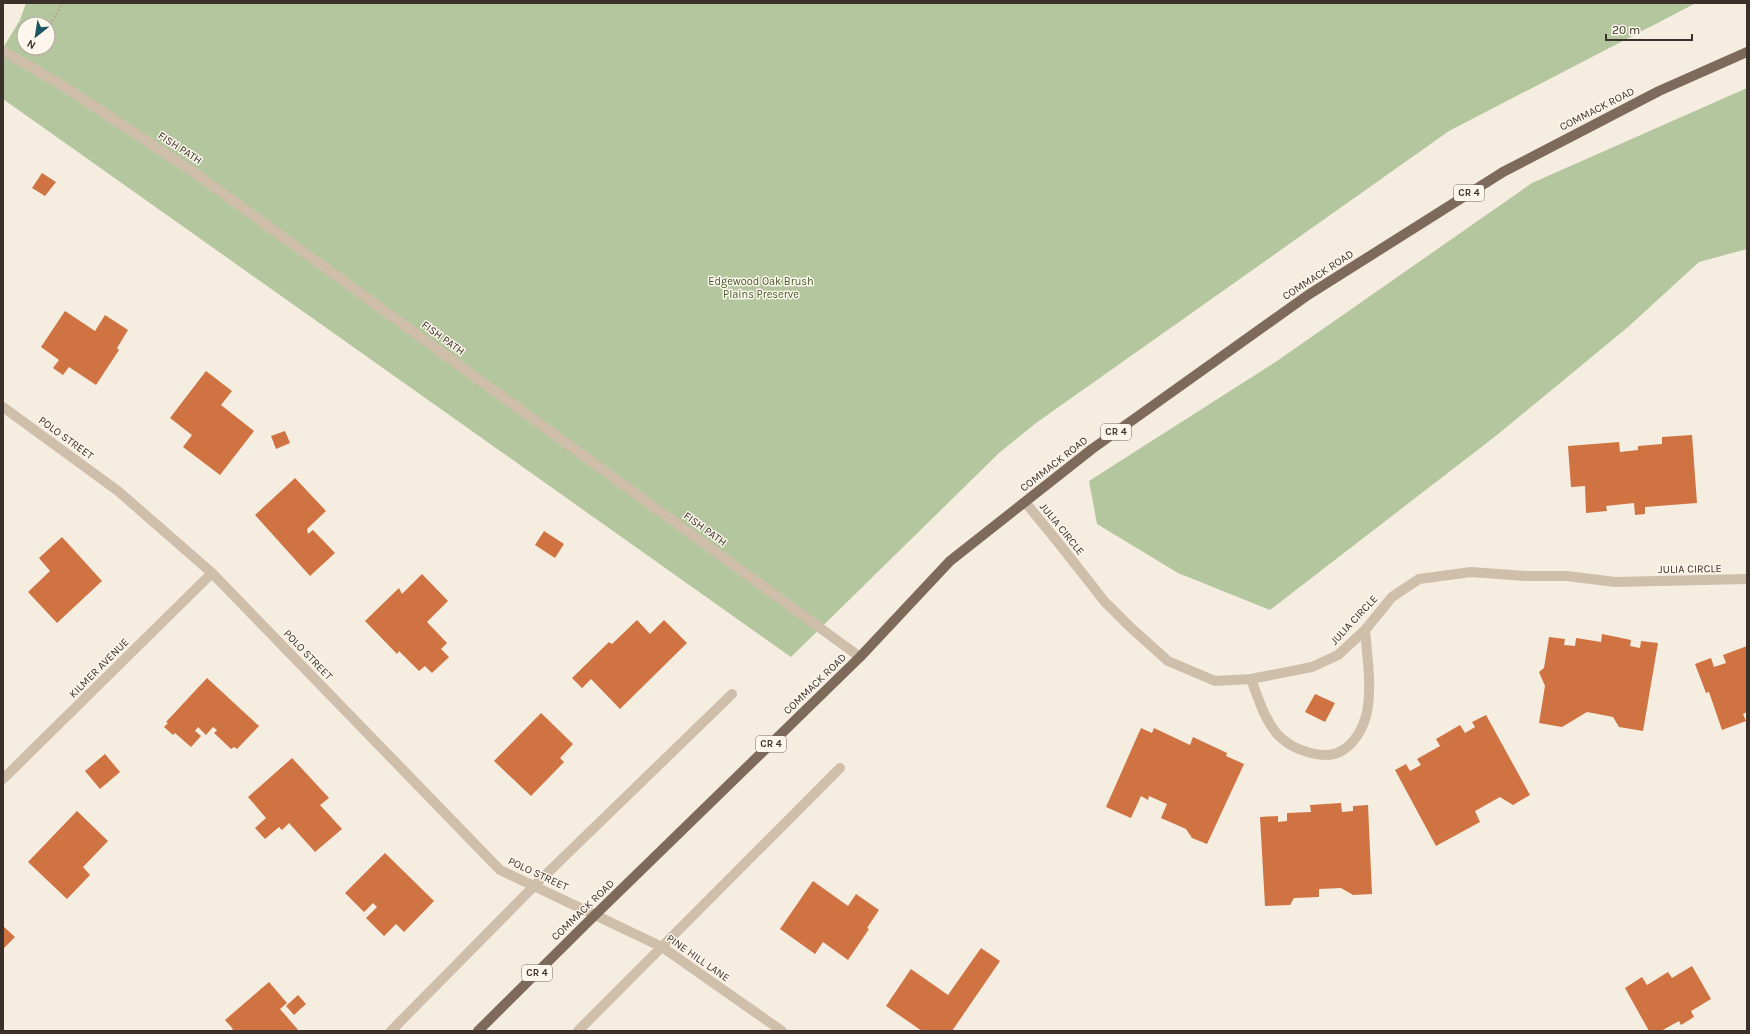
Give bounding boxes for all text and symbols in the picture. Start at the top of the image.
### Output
north arrow [16,16,56,56]
scale bar [1606,16,1692,42]
text: 20 m [1612,23,1640,37]
text: N [25,37,38,52]
street label: COMMACK ROAD [1557,85,1637,133]
street label: FISH PATH [156,129,204,167]
road number: CR 4 [1454,185,1484,201]
street label: COMMACK ROAD [1280,247,1356,303]
park label: Edgewood Oak Brush Plains Preserve [708,275,814,301]
street label: FISH PATH [419,318,467,358]
street label: POLO STREET [36,414,96,463]
road number: CR 4 [1101,424,1131,440]
street label: COMMACK ROAD [1018,434,1090,494]
street label: JULIA CIRCLE [1037,500,1087,558]
street label: FISH PATH [681,509,729,549]
street label: JULIA CIRCLE [1658,562,1722,576]
street label: JULIA CIRCLE [1328,592,1380,648]
street label: POLO STREET [281,627,336,683]
street label: KILMER AVENUE [66,635,132,701]
street label: COMMACK ROAD [781,651,849,717]
road number: CR 4 [756,736,786,752]
street label: POLO STREET [506,854,571,894]
street label: COMMACK ROAD [549,877,617,943]
street label: PINE HILL LANE [664,931,732,985]
road number: CR 4 [522,965,552,981]

